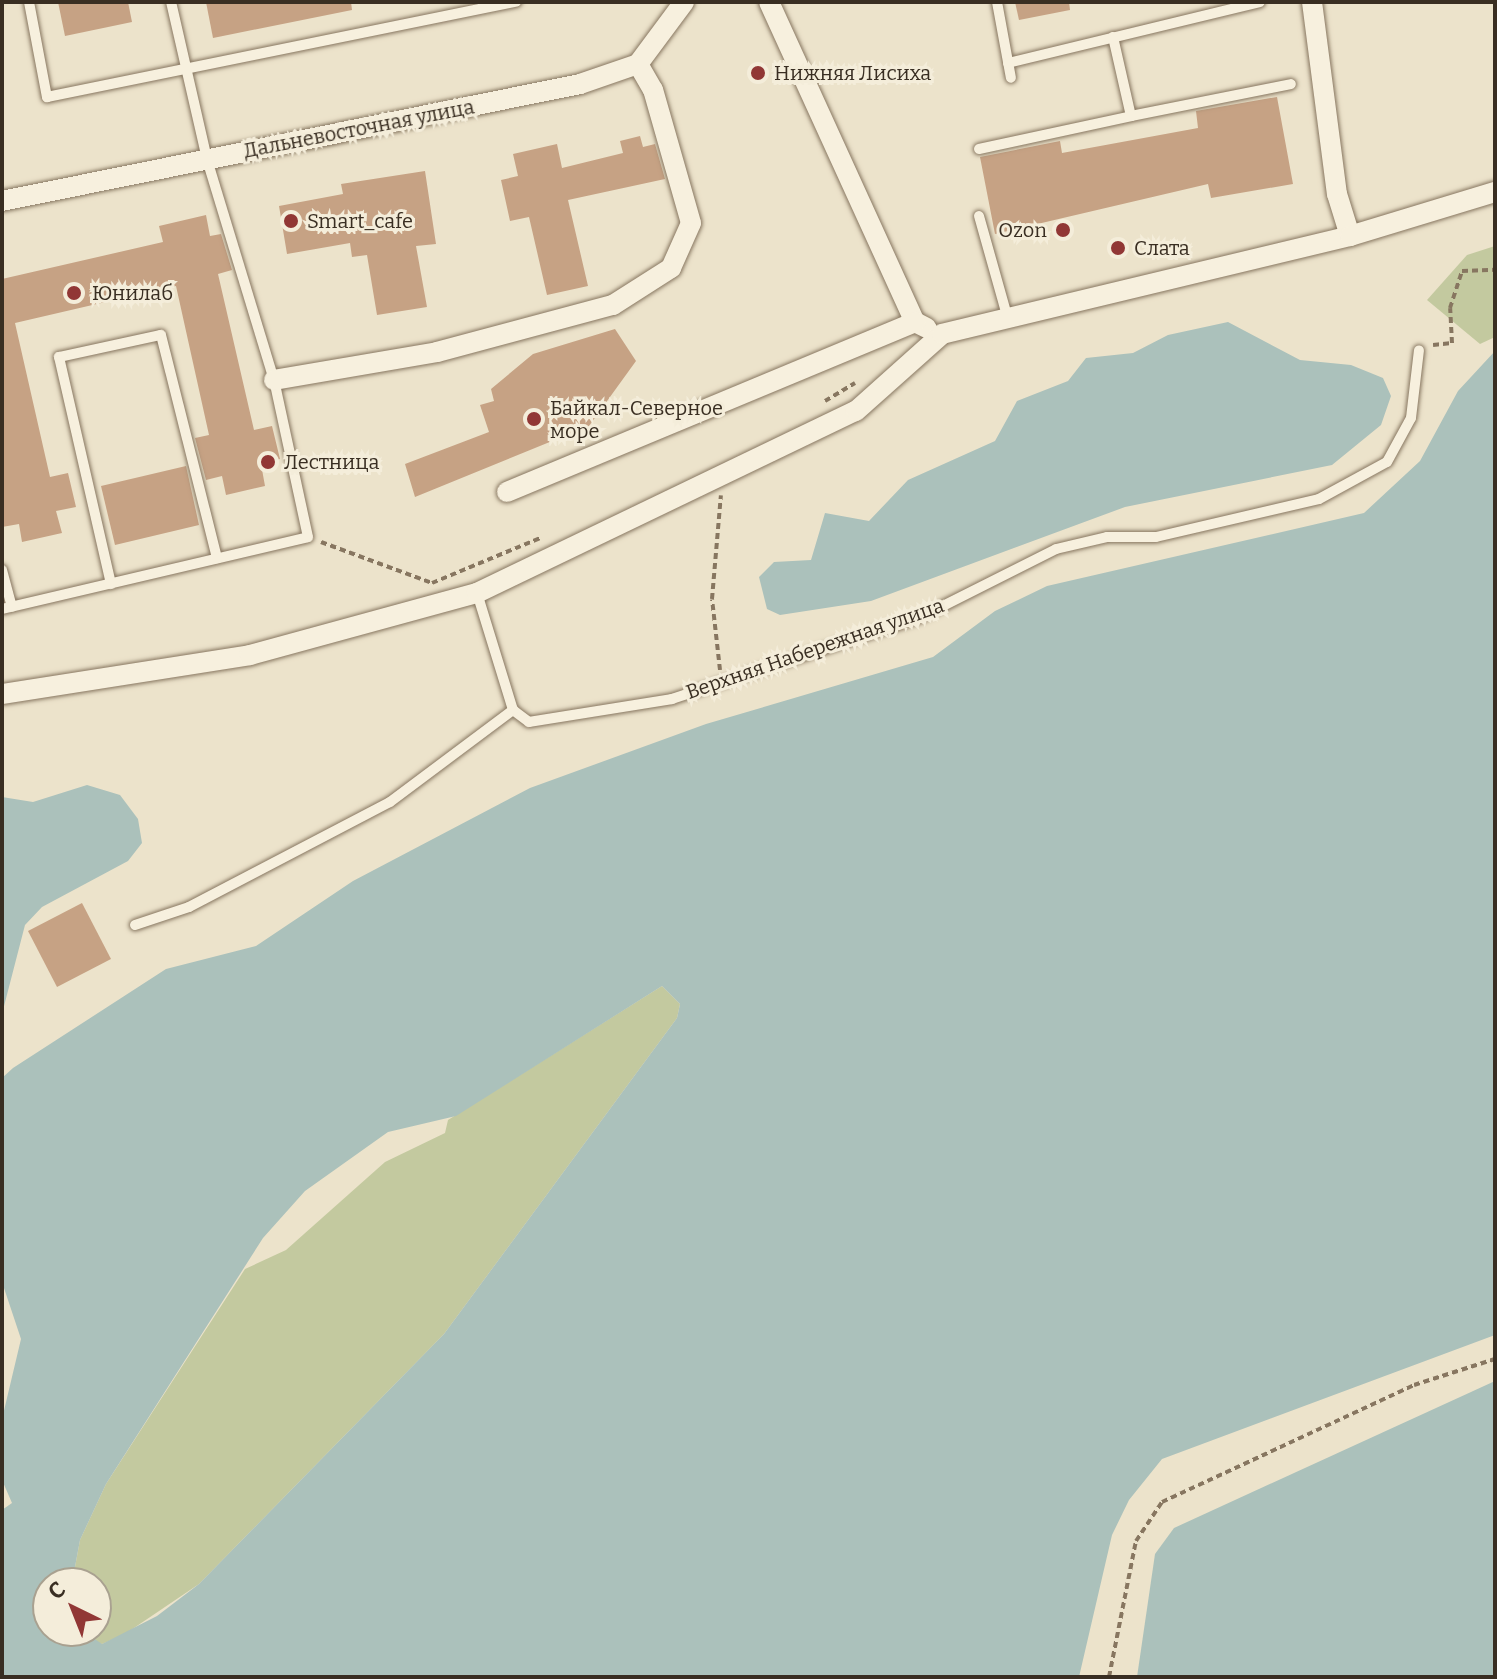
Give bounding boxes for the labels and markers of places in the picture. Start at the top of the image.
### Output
place label: Нижняя Лисиха [774,61,931,85]
marker: Нижняя Лисиха [749,64,767,82]
place label: Smart_cafe [307,209,413,233]
marker: Smart_cafe [282,212,300,230]
place label: Ozon [998,218,1047,242]
marker: Ozon [1054,221,1072,239]
place label: Слата [1134,236,1190,260]
marker: Слата [1109,239,1127,257]
place label: Юнилаб [92,281,173,305]
marker: Юнилаб [63,282,85,304]
place label: Байкал-Северное море [550,396,723,443]
marker: Байкал-Северное море [525,410,543,428]
place label: Лестница [284,450,379,474]
marker: Лестница [259,453,277,471]

